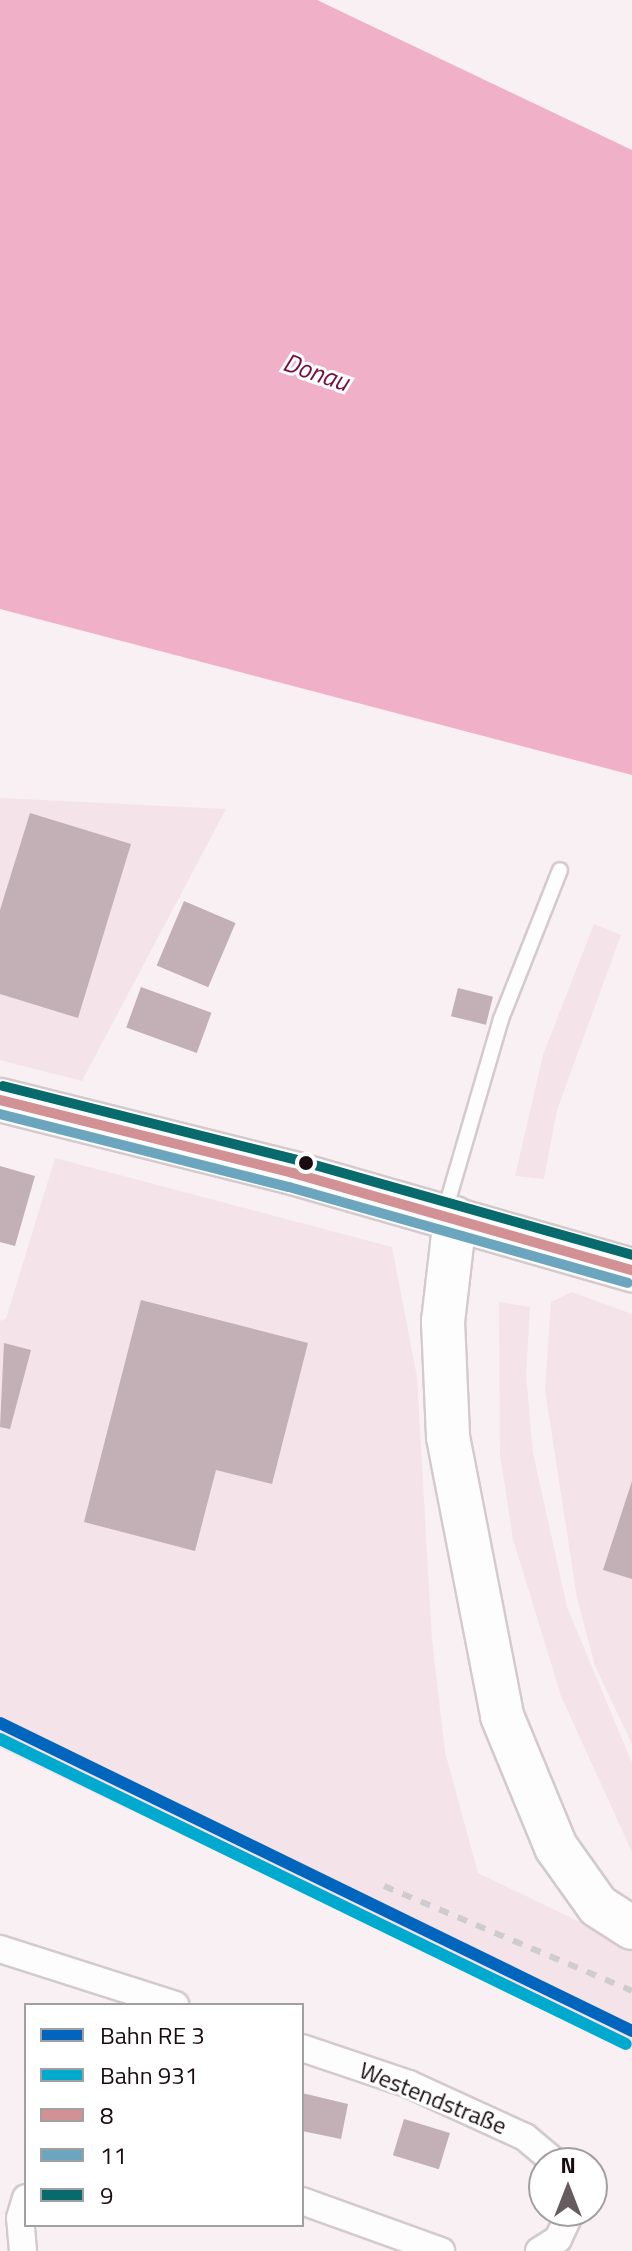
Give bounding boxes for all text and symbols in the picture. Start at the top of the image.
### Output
water label: Donau [279,346,353,398]
unlabelled marker [298,1155,314,1171]
legend [24,2003,304,2227]
text: Bahn RE 3 [100,2017,205,2053]
street label: Westendstraße [355,2055,511,2141]
text: Bahn 931 [100,2057,198,2093]
text: 8 [100,2097,113,2133]
text: 11 [100,2137,127,2173]
north arrow [528,2147,608,2227]
text: N [560,2148,576,2182]
text: 9 [100,2177,113,2213]

